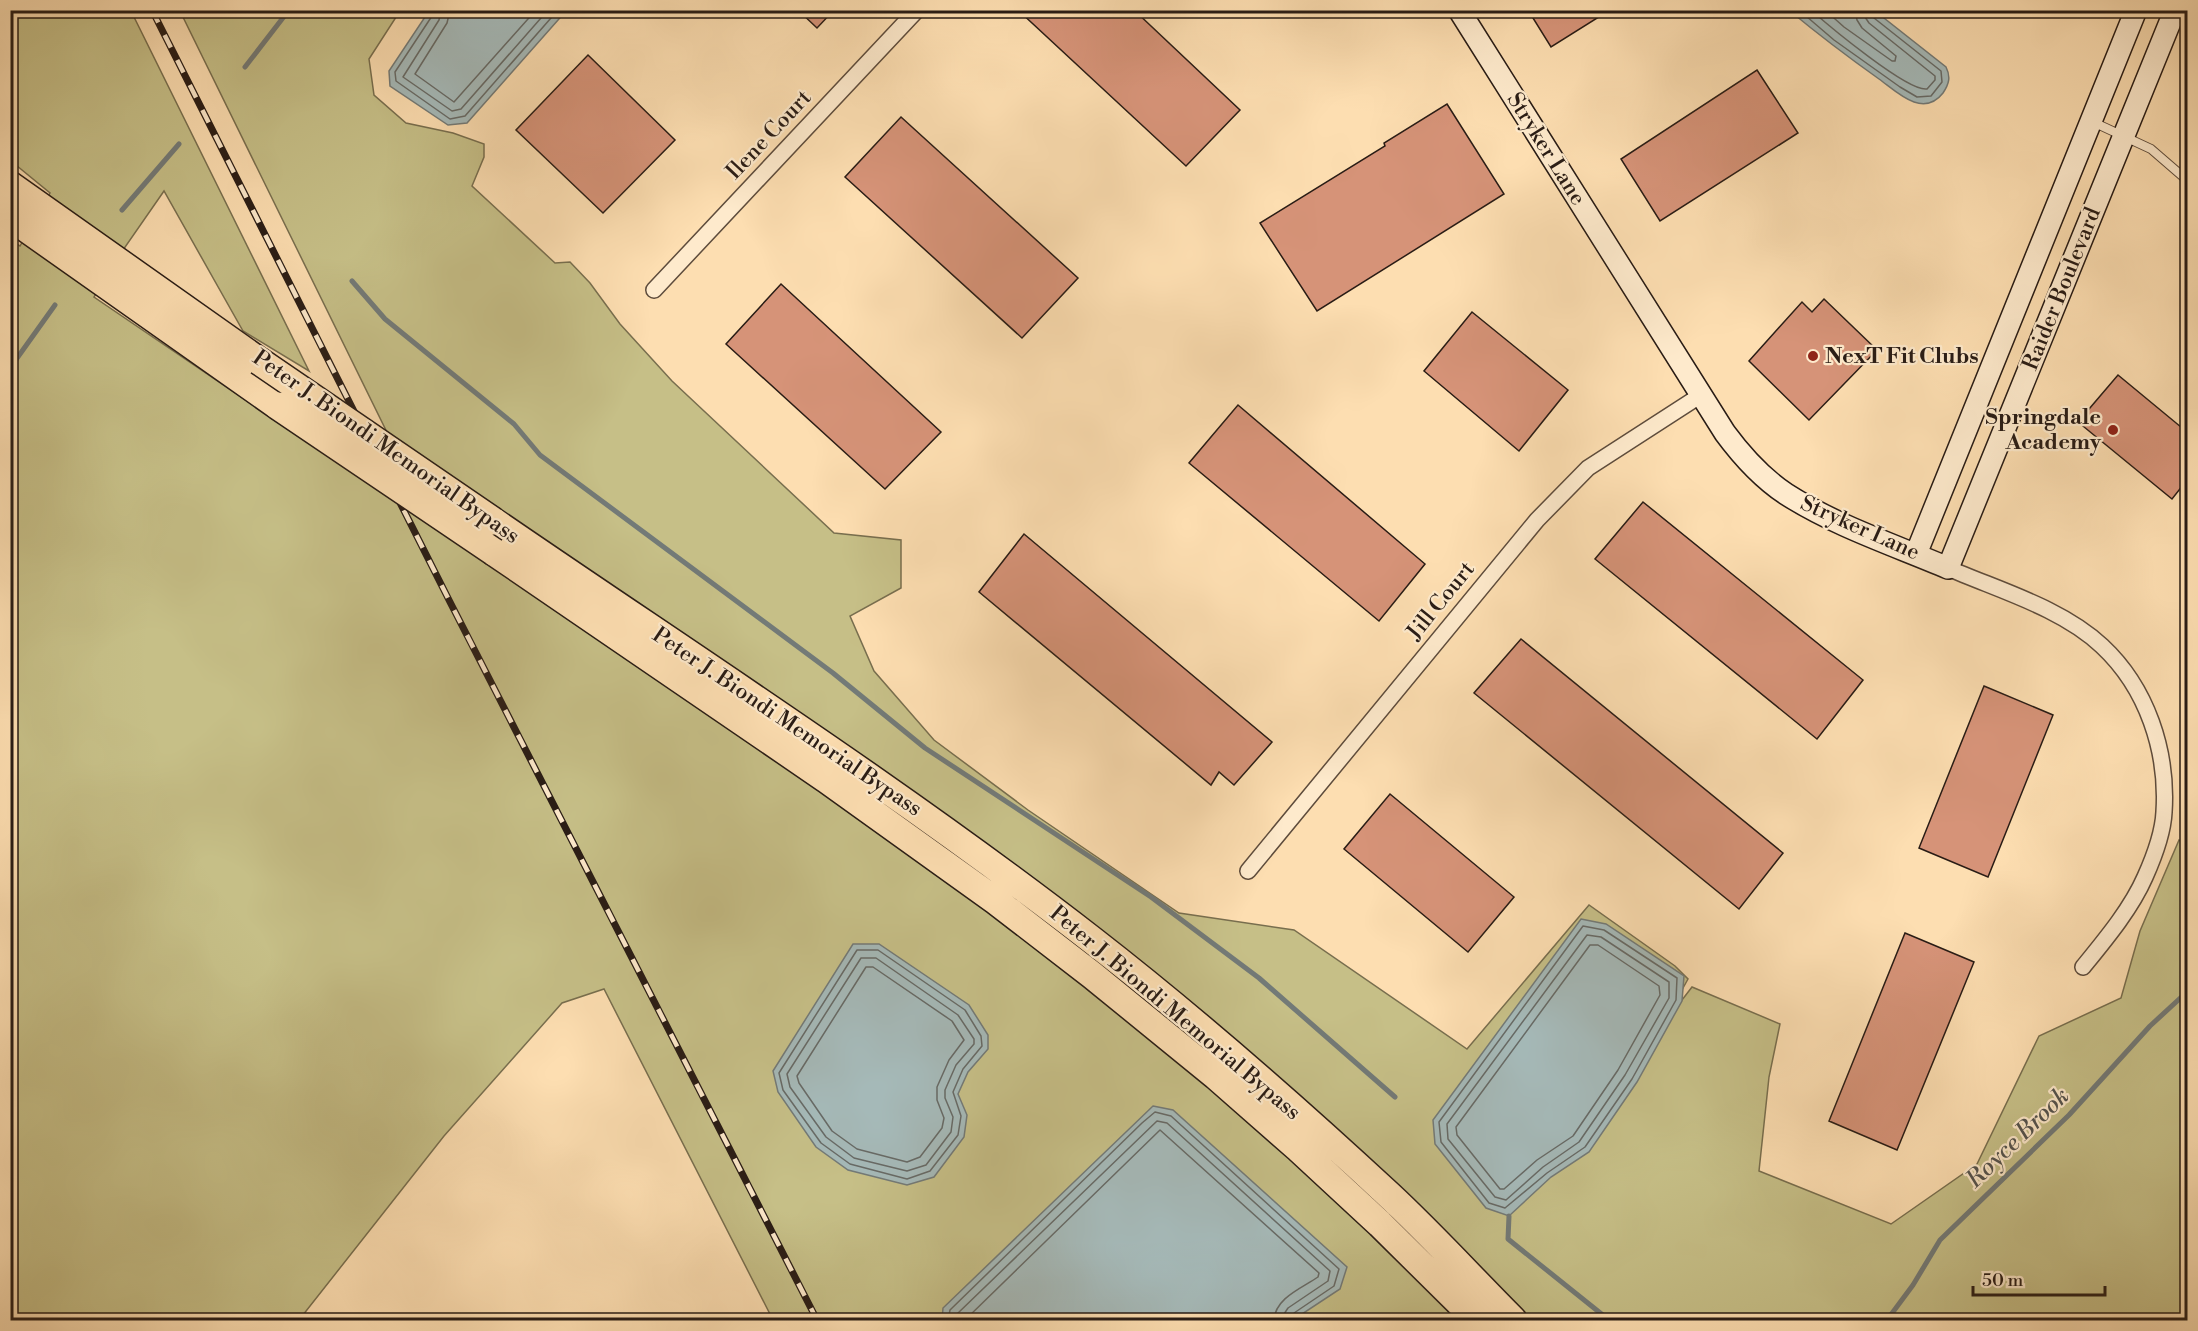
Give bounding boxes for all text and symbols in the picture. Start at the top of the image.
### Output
street label: Ilene Court [721,84,817,185]
street label: Stryker Lane [1501,88,1591,210]
street label: Raider Boulevard [2017,203,2107,374]
place label: NexT Fit Clubs [1825,343,1979,370]
street label: Peter J. Biondi Memorial Bypass [247,344,525,550]
marker: NexT Fit Clubs [1806,349,1820,363]
place label: Springdale Academy [1985,404,2102,456]
marker: Springdale Academy [2106,423,2120,437]
street label: Stryker Lane [1796,490,1924,566]
street label: Jill Court [1401,556,1481,646]
street label: Peter J. Biondi Memorial Bypass [647,621,927,823]
street label: Peter J. Biondi Memorial Bypass [1044,900,1306,1126]
water label: Royce Brook [1959,1081,2076,1195]
scale bar [1973,1259,2105,1297]
text: 50 m [1982,1269,2024,1292]

